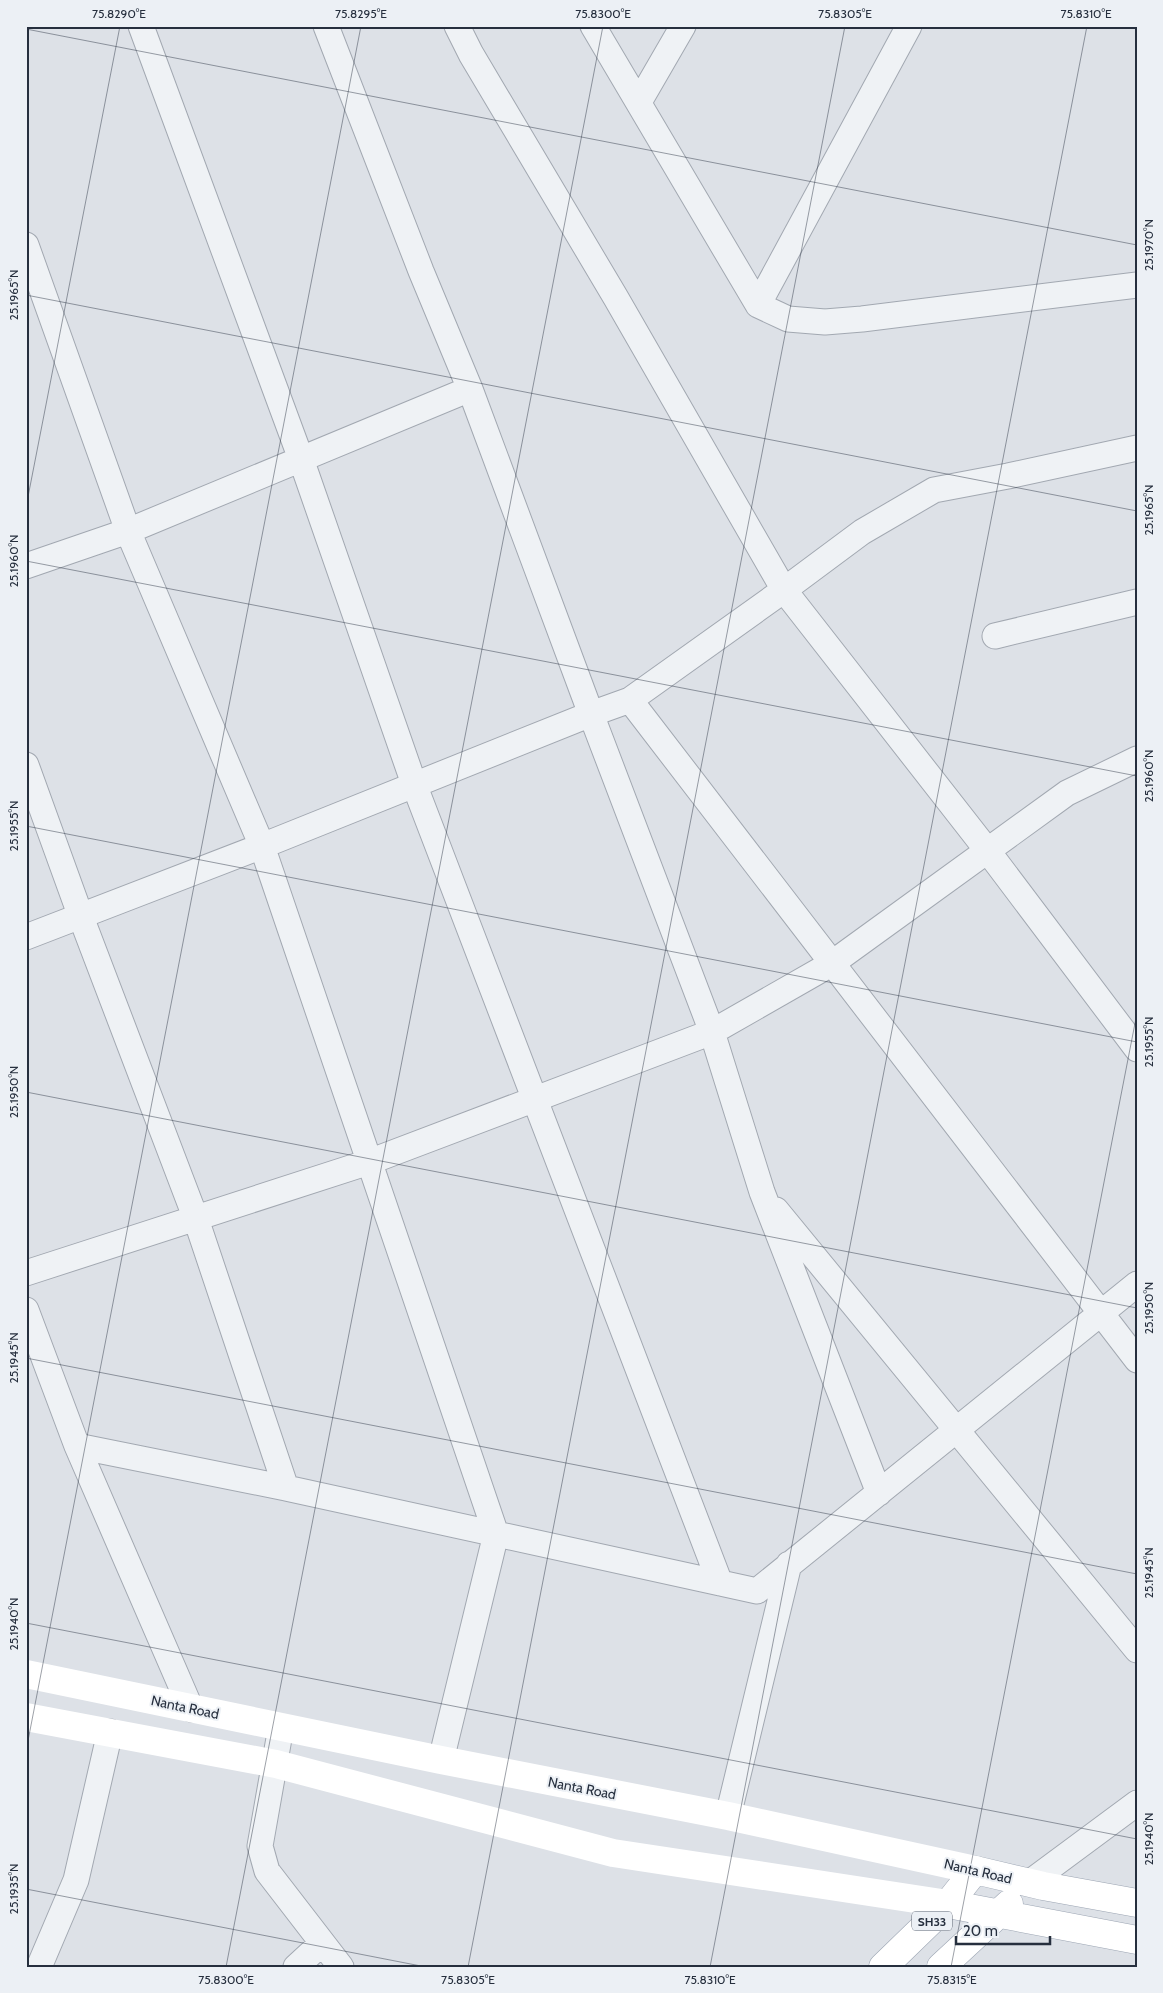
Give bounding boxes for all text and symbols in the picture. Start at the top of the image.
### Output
text: 75.8290°E [92,6,146,21]
text: 75.8295°E [335,6,387,21]
text: 75.8300°E [575,6,631,21]
text: 75.8305°E [818,6,872,21]
text: 75.8310°E [1060,6,1112,21]
text: 25.1970°N [1141,219,1156,271]
text: 25.1965°N [6,269,21,321]
text: 25.1965°N [1141,484,1156,536]
text: 25.1960°N [6,535,21,587]
text: 25.1960°N [1141,750,1156,802]
text: 25.1955°N [6,801,21,851]
text: 25.1955°N [1141,1017,1156,1067]
text: 25.1950°N [6,1066,21,1118]
text: 25.1950°N [1141,1282,1156,1334]
text: 25.1945°N [6,1332,21,1384]
text: 25.1945°N [1141,1547,1156,1599]
text: 25.1940°N [6,1597,21,1651]
street label: Nanta Road [149,1691,221,1723]
street label: Nanta Road [546,1773,618,1803]
text: 25.1940°N [1141,1812,1156,1866]
street label: Nanta Road [942,1854,1014,1888]
text: 25.1935°N [6,1864,21,1914]
road number: SH33 [912,1912,952,1930]
scale bar [956,1913,1049,1945]
text: 20 m [963,1922,998,1940]
text: 75.8300°E [198,1972,254,1987]
text: 75.8305°E [441,1972,495,1987]
text: 75.8310°E [684,1972,736,1987]
text: 75.8315°E [927,1972,977,1987]

